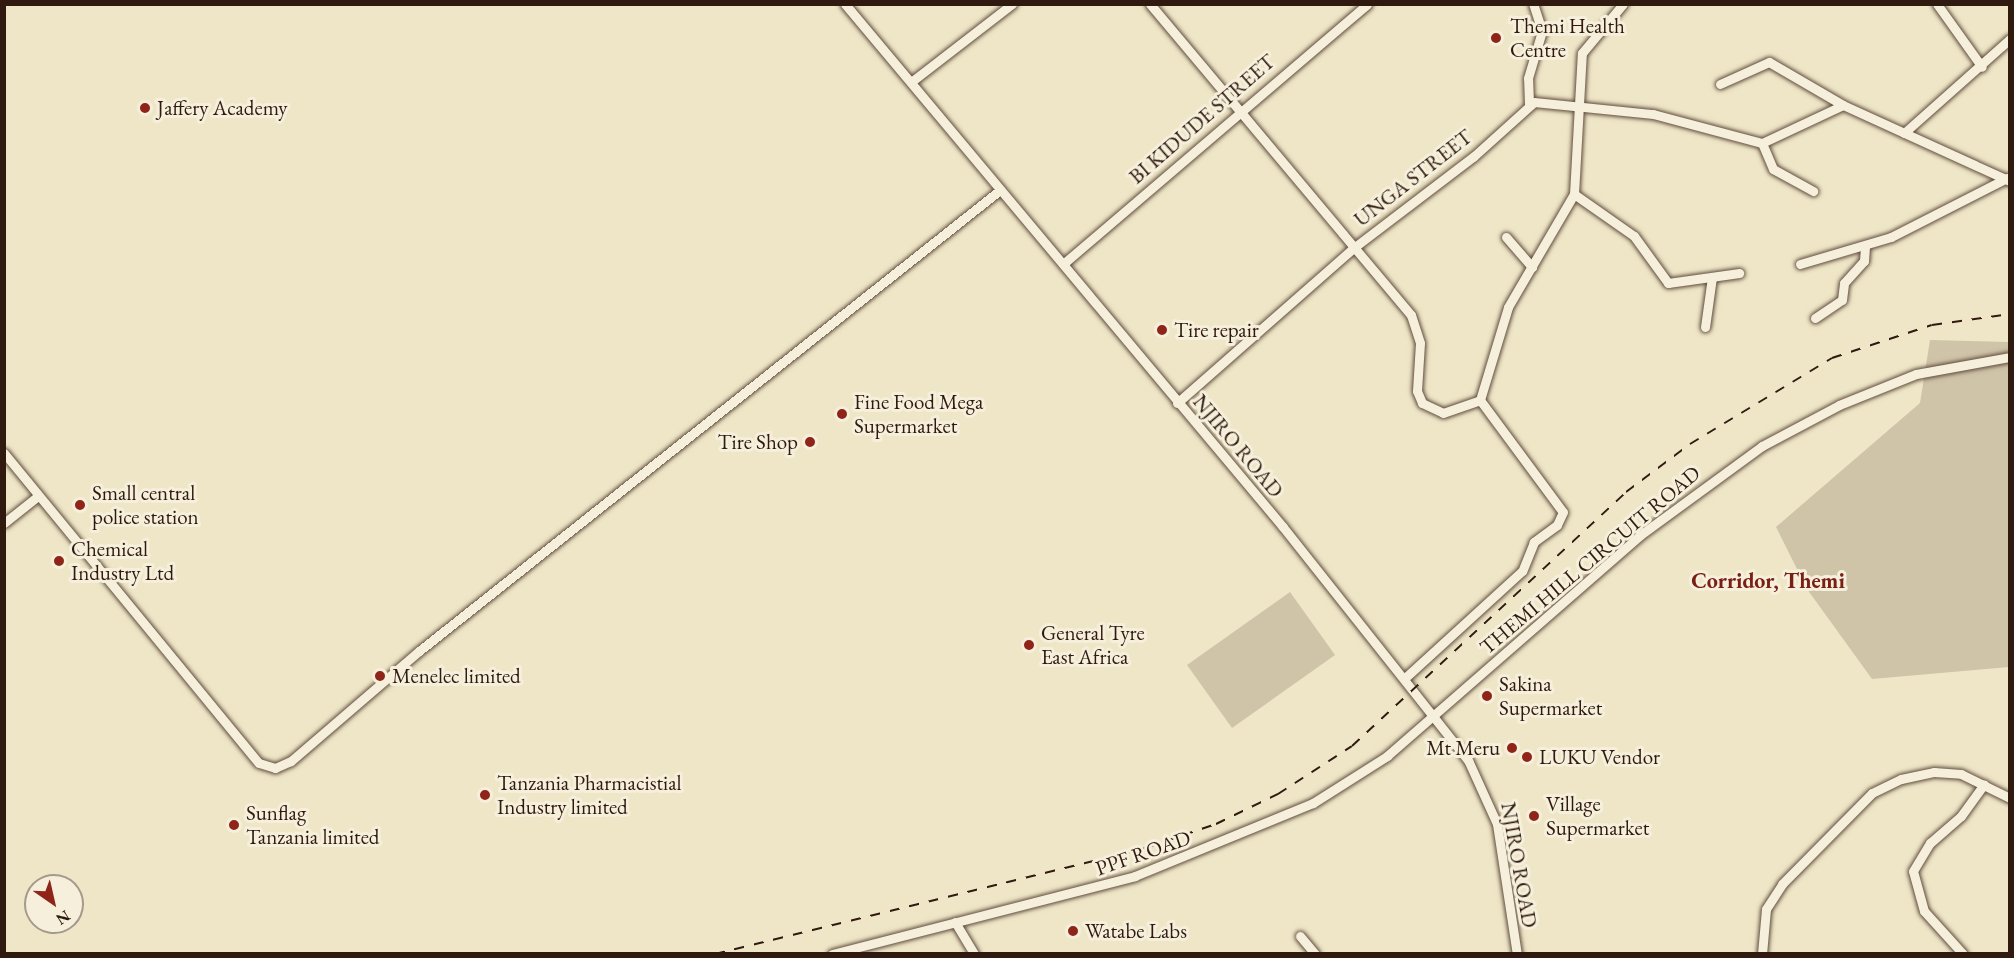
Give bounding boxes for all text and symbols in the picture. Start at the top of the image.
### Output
place label: Themi Health Centre [1510,13,1625,63]
marker: Themi Health Centre [1487,29,1505,47]
street label: BI KIDUDE STREET [1124,49,1280,189]
place label: Jaffery Academy [157,95,287,121]
marker: Jaffery Academy [138,101,152,115]
street label: UNGA STREET [1349,124,1477,232]
place label: Tire repair [1174,317,1259,343]
marker: Tire repair [1155,323,1169,337]
place label: Fine Food Mega Supermarket [854,389,983,439]
street label: NJIRO ROAD [1188,389,1288,503]
marker: Fine Food Mega Supermarket [835,407,849,421]
place label: Tire Shop [718,429,798,455]
marker: Tire Shop [803,435,817,449]
street label: THEMI HILL CIRCUIT ROAD [1475,460,1705,660]
place label: Small central police station [92,480,199,530]
marker: Small central police station [73,498,87,512]
place label: Chemical Industry Ltd [71,536,174,586]
marker: Chemical Industry Ltd [52,554,66,568]
district label: Corridor, Themi [1691,568,1845,594]
place label: General Tyre East Africa [1041,620,1145,670]
marker: General Tyre East Africa [1022,638,1036,652]
place label: Menelec limited [392,663,521,689]
marker: Menelec limited [373,669,387,683]
place label: Sakina Supermarket [1499,671,1602,721]
marker: Sakina Supermarket [1480,689,1494,703]
place label: Mt Meru [1426,735,1500,761]
marker: Mt Meru [1505,741,1519,755]
place label: LUKU Vendor [1539,744,1660,770]
marker: LUKU Vendor [1520,750,1534,764]
place label: Tanzania Pharmacistial Industry limited [497,770,682,820]
marker: Tanzania Pharmacistial Industry limited [478,788,492,802]
place label: Village Supermarket [1546,791,1649,841]
place label: Sunflag Tanzania limited [246,800,379,850]
street label: NJIRO ROAD [1496,800,1542,930]
marker: Village Supermarket [1527,809,1541,823]
marker: Sunflag Tanzania limited [227,818,241,832]
street label: PPF ROAD [1092,825,1194,881]
north arrow [24,874,84,934]
text: N [52,905,74,930]
place label: Watabe Labs [1085,918,1187,944]
marker: Watabe Labs [1066,924,1080,938]

